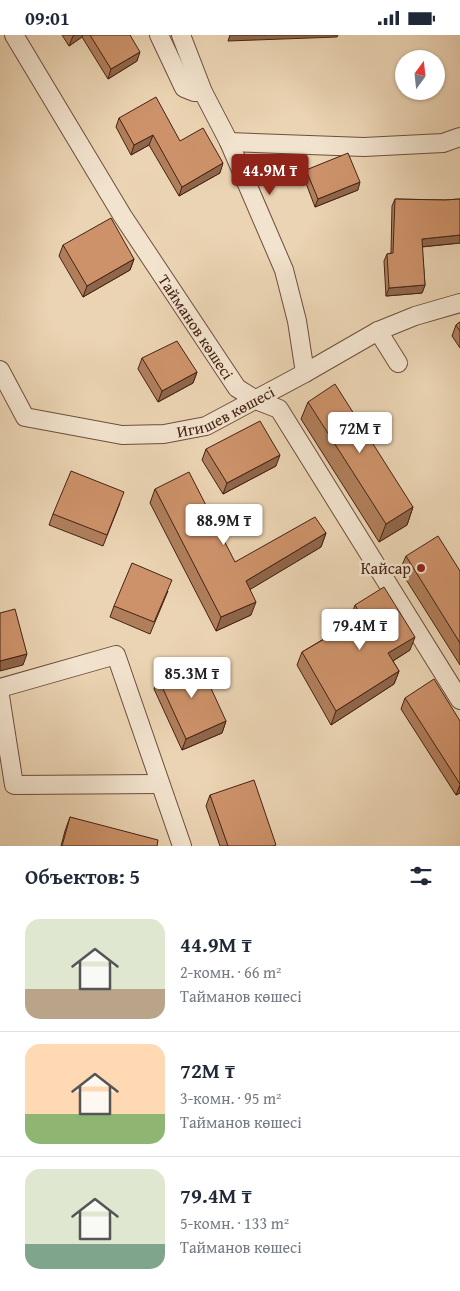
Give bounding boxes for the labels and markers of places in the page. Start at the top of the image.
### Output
pin: 44.9M ₸ [224,154,316,196]
pin: 72M ₸ [325,411,395,454]
pin: 88.9M ₸ [178,503,270,546]
place label: Кайсар [361,556,411,580]
marker: Кайсар [415,562,427,574]
pin: 79.4M ₸ [314,609,406,651]
pin: 85.3M ₸ [146,657,238,699]

